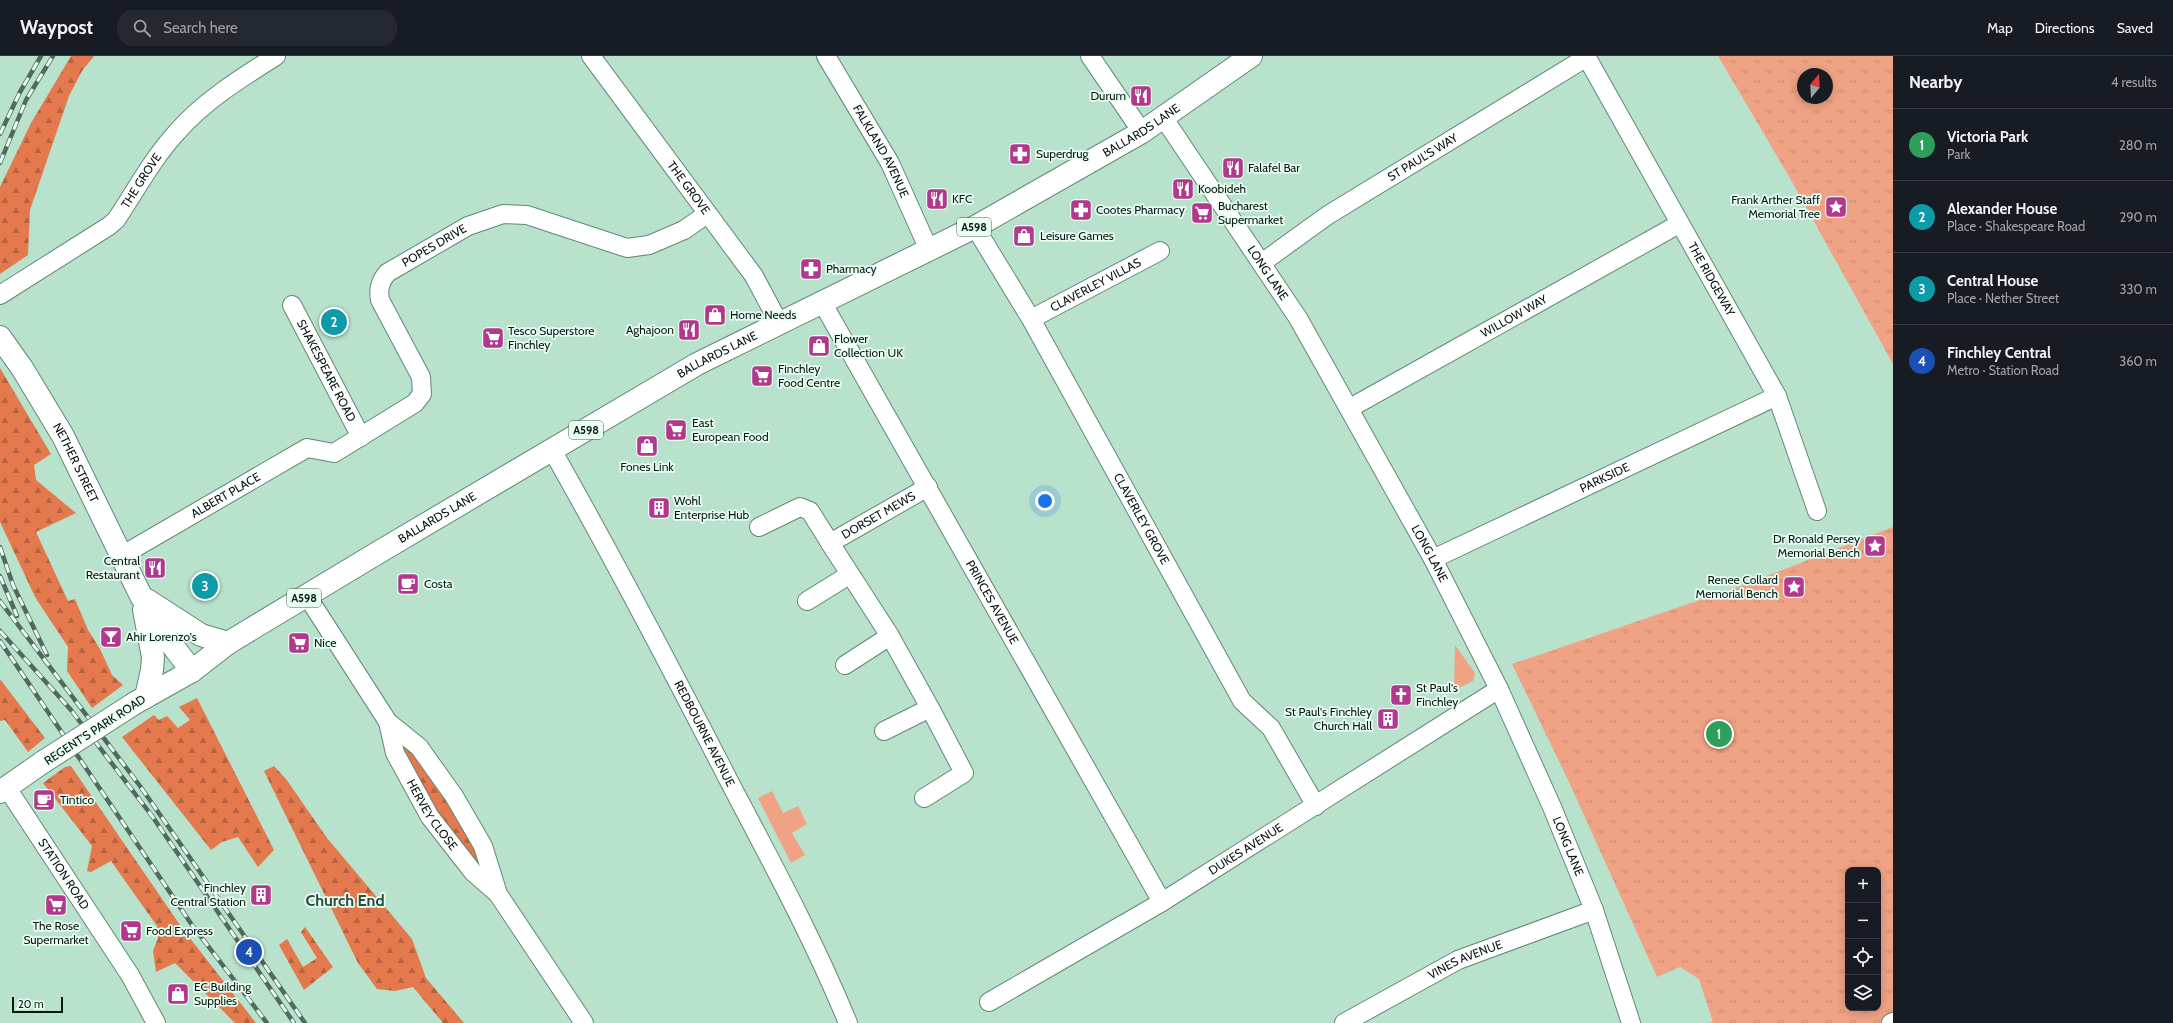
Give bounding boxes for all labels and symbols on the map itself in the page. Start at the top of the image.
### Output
north arrow [1797,68,1833,104]
restaurant icon: Durum [1128,83,1154,109]
place label: Durum [1090,88,1126,103]
street label: BALLARDS LANE [1100,100,1183,160]
street label: FALKLAND AVENUE [850,102,913,200]
street label: ST PAUL'S WAY [1384,130,1460,184]
pharmacy icon: Superdrug [1007,141,1033,167]
place label: Superdrug [1036,146,1089,161]
street label: THE GROVE [118,150,165,211]
restaurant icon: Falafel Bar [1220,155,1246,181]
street label: THE GROVE [664,158,714,217]
place label: Falafel Bar [1248,160,1300,175]
restaurant icon: Koobideh [1170,176,1196,202]
place label: Koobideh [1198,181,1246,196]
restaurant icon: KFC [924,186,950,212]
place label: KFC [952,191,972,206]
place label: Frank Arther Staff Memorial Tree [1731,192,1820,221]
place icon: Frank Arther Staff Memorial Tree [1823,194,1849,220]
pharmacy icon: Cootes Pharmacy [1068,197,1094,223]
place label: Bucharest Supermarket [1218,198,1283,227]
supermarket icon: Bucharest Supermarket [1189,200,1215,226]
place label: Cootes Pharmacy [1096,202,1185,217]
road number: A598 [957,218,991,236]
street label: POPES DRIVE [399,220,469,270]
shop icon: Leisure Games [1011,223,1037,249]
place label: Leisure Games [1040,228,1114,243]
street label: THE RIDGEWAY [1685,239,1739,319]
street label: LONG LANE [1245,243,1292,303]
street label: CLAVERLEY VILLAS [1047,254,1143,315]
pharmacy icon: Pharmacy [798,256,824,282]
place label: Pharmacy [826,261,877,276]
street label: WILLOW WAY [1478,291,1550,340]
shop icon: Home Needs [702,302,728,328]
pin: 2 [321,307,347,337]
place label: Home Needs [730,307,797,322]
street label: SHAKESPEARE ROAD [294,317,360,424]
restaurant icon: Aghajoon [676,317,702,343]
place label: Aghajoon [626,322,674,337]
place label: Tesco Superstore Finchley [508,323,594,352]
supermarket icon: Tesco Superstore Finchley [480,325,506,351]
street label: BALLARDS LANE [674,327,760,381]
place label: Flower Collection UK [834,331,903,360]
shop icon: Flower Collection UK [806,333,832,359]
place label: Finchley Food Centre [778,361,840,390]
supermarket icon: Finchley Food Centre [749,363,775,389]
place label: East European Food [692,415,769,444]
supermarket icon: East European Food [663,417,689,443]
street label: NETHER STREET [50,420,102,505]
road number: A598 [569,421,603,439]
shop icon: Fones Link [634,433,660,459]
place label: Fones Link [620,459,674,474]
street label: PARKSIDE [1577,459,1632,495]
street label: ALBERT PLACE [188,469,263,521]
street label: CLAVERLEY GROVE [1111,470,1173,567]
street label: BALLARDS LANE [395,488,479,546]
street label: DORSET MEWS [839,488,918,542]
your location [1035,491,1055,511]
place label: Wohl Enterprise Hub [674,493,750,522]
building icon: Wohl Enterprise Hub [646,495,672,521]
street label: LONG LANE [1408,522,1452,585]
place label: Dr Ronald Persey Memorial Bench [1773,531,1860,560]
place icon: Dr Ronald Persey Memorial Bench [1862,533,1888,559]
place label: Central Restaurant [86,553,140,582]
restaurant icon: Central Restaurant [142,555,168,581]
street label: PRINCES AVENUE [963,557,1022,647]
pin: 3 [192,571,218,601]
cafe icon: Costa [395,571,421,597]
place label: Renee Collard Memorial Bench [1696,572,1778,601]
place icon: Renee Collard Memorial Bench [1781,574,1807,600]
place label: Costa [424,576,453,591]
road number: A598 [287,589,321,607]
bar icon: Ahir Lorenzo's [98,624,124,650]
place label: Ahir Lorenzo's [126,629,197,644]
supermarket icon: Nice [286,630,312,656]
place label: Nice [314,635,336,650]
street label: REDBOURNE AVENUE [671,678,739,789]
place label: St Paul's Finchley [1416,680,1458,709]
church icon: St Paul's Finchley [1388,682,1414,708]
street label: REGENT'S PARK ROAD [41,691,149,768]
place label: St Paul's Finchley Church Hall [1285,704,1372,733]
building icon: St Paul's Finchley Church Hall [1375,706,1401,732]
pin: 1 [1706,719,1732,749]
street label: HERVEY CLOSE [404,777,461,853]
cafe icon: Tintico [31,787,57,813]
place label: Tintico [60,792,94,807]
street label: LONG LANE [1550,814,1587,878]
street label: DUKES AVENUE [1206,819,1286,878]
street label: STATION ROAD [35,835,93,912]
place label: Finchley Central Station [171,880,246,909]
building icon: Finchley Central Station [248,882,274,908]
district label: Church End [305,891,385,910]
supermarket icon: The Rose Supermarket [43,892,69,918]
place label: The Rose Supermarket [23,918,89,947]
supermarket icon: Food Express [118,918,144,944]
place label: Food Express [146,923,213,938]
street label: VINES AVENUE [1425,936,1505,982]
pin: 4 [236,937,262,967]
place label: EC Building Supplies [194,979,252,1008]
shop icon: EC Building Supplies [165,981,191,1007]
scale bar [12,995,63,1014]

